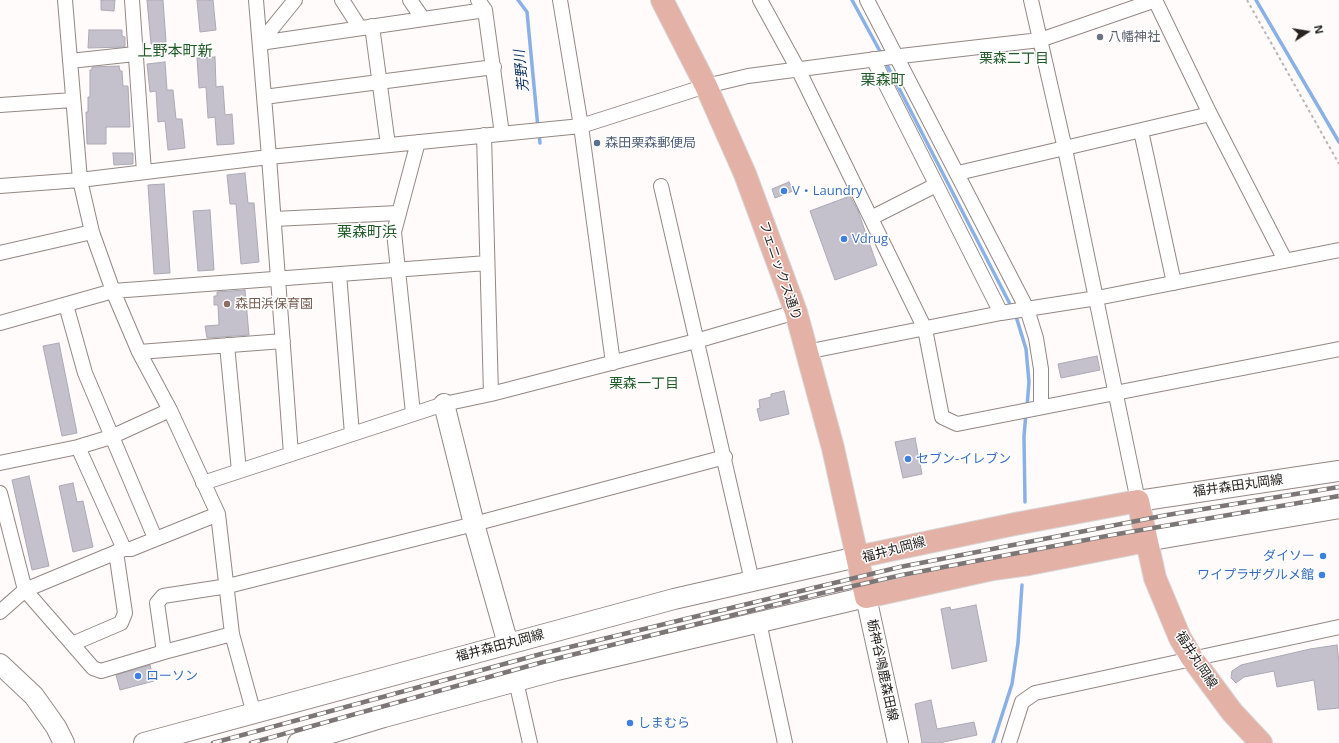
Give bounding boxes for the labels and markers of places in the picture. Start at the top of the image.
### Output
place label: 八幡神社 [1108,29,1160,45]
marker: 八幡神社 [1095,32,1105,42]
place label: 森田栗森郵便局 [605,135,696,151]
marker: 森田栗森郵便局 [592,138,602,148]
place label: V・Laundry [792,183,862,199]
marker: V・Laundry [779,186,789,196]
place label: Vdrug [852,231,888,247]
marker: Vdrug [839,234,849,244]
place label: 森田浜保育園 [235,296,313,312]
marker: 森田浜保育園 [222,299,232,309]
place label: セブン-イレブン [916,451,1011,467]
marker: セブン-イレブン [903,454,913,464]
place label: ダイソー [1263,548,1315,564]
marker: ダイソー [1318,551,1328,561]
place label: ワイプラザグルメ館 [1197,567,1314,583]
marker: ワイプラザグルメ館 [1317,570,1327,580]
place label: ローソン [146,668,198,684]
marker: ローソン [133,671,143,681]
place label: しまむら [638,715,690,731]
marker: しまむら [625,718,635,728]

